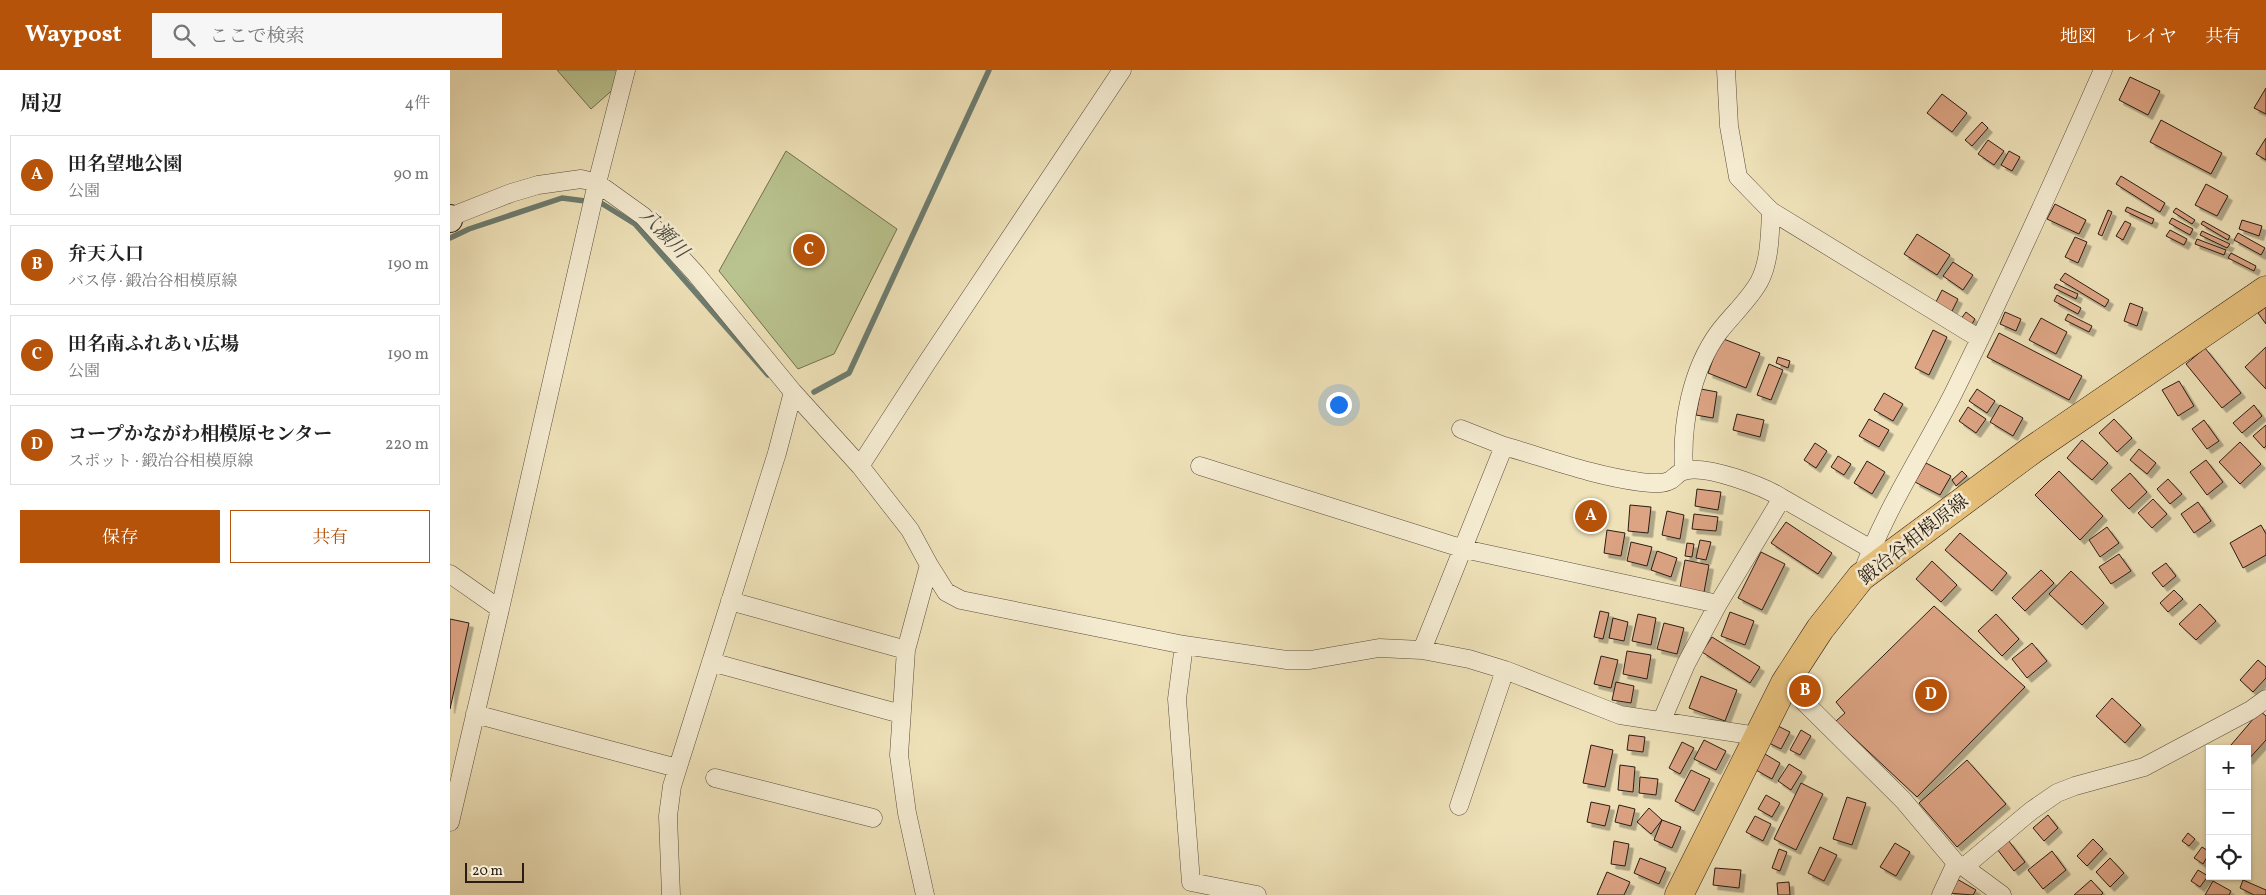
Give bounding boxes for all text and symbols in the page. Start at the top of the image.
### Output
search box [152,13,502,58]
text: Waypost [25,18,122,52]
icon: search [170,21,198,49]
text: ここで検索 [210,24,305,50]
text: 地図 [2060,25,2096,50]
text: レイヤ [2124,25,2177,50]
text: 共有 [2205,25,2241,50]
text: 周辺 [20,90,62,119]
text: 4件 [404,93,430,115]
text: 田名望地公園 [68,152,182,178]
text: A [31,164,43,186]
text: 90 m [393,164,429,186]
text: 公園 [68,181,100,203]
water label: 八瀬川 [632,203,695,267]
pin: C [793,231,825,269]
text: 弁天入口 [68,242,144,268]
text: B [32,254,42,276]
text: 190 m [387,254,429,276]
text: バス停 · 鍛冶谷相模原線 [68,271,238,293]
text: 田名南ふれあい広場 [68,332,239,358]
text: C [32,344,42,366]
text: 190 m [387,344,429,366]
text: 公園 [68,361,100,383]
your location [1326,392,1352,418]
text: コープかながわ相模原センター [68,422,332,448]
text: D [31,434,43,456]
text: 220 m [385,434,429,456]
text: スポット · 鍛冶谷相模原線 [68,451,254,473]
street label: 鍛冶谷相模原線 [1854,489,1974,591]
pin: A [1575,497,1607,535]
button: 保存 [20,510,220,563]
button: 共有 [230,510,430,563]
pin: B [1789,672,1821,710]
pin: D [1915,676,1947,714]
map controls [2206,745,2251,880]
button: + [2206,745,2251,790]
button: − [2206,790,2251,835]
button: locate [2206,835,2251,880]
scale bar [465,860,524,883]
text: 20 m [472,862,503,881]

